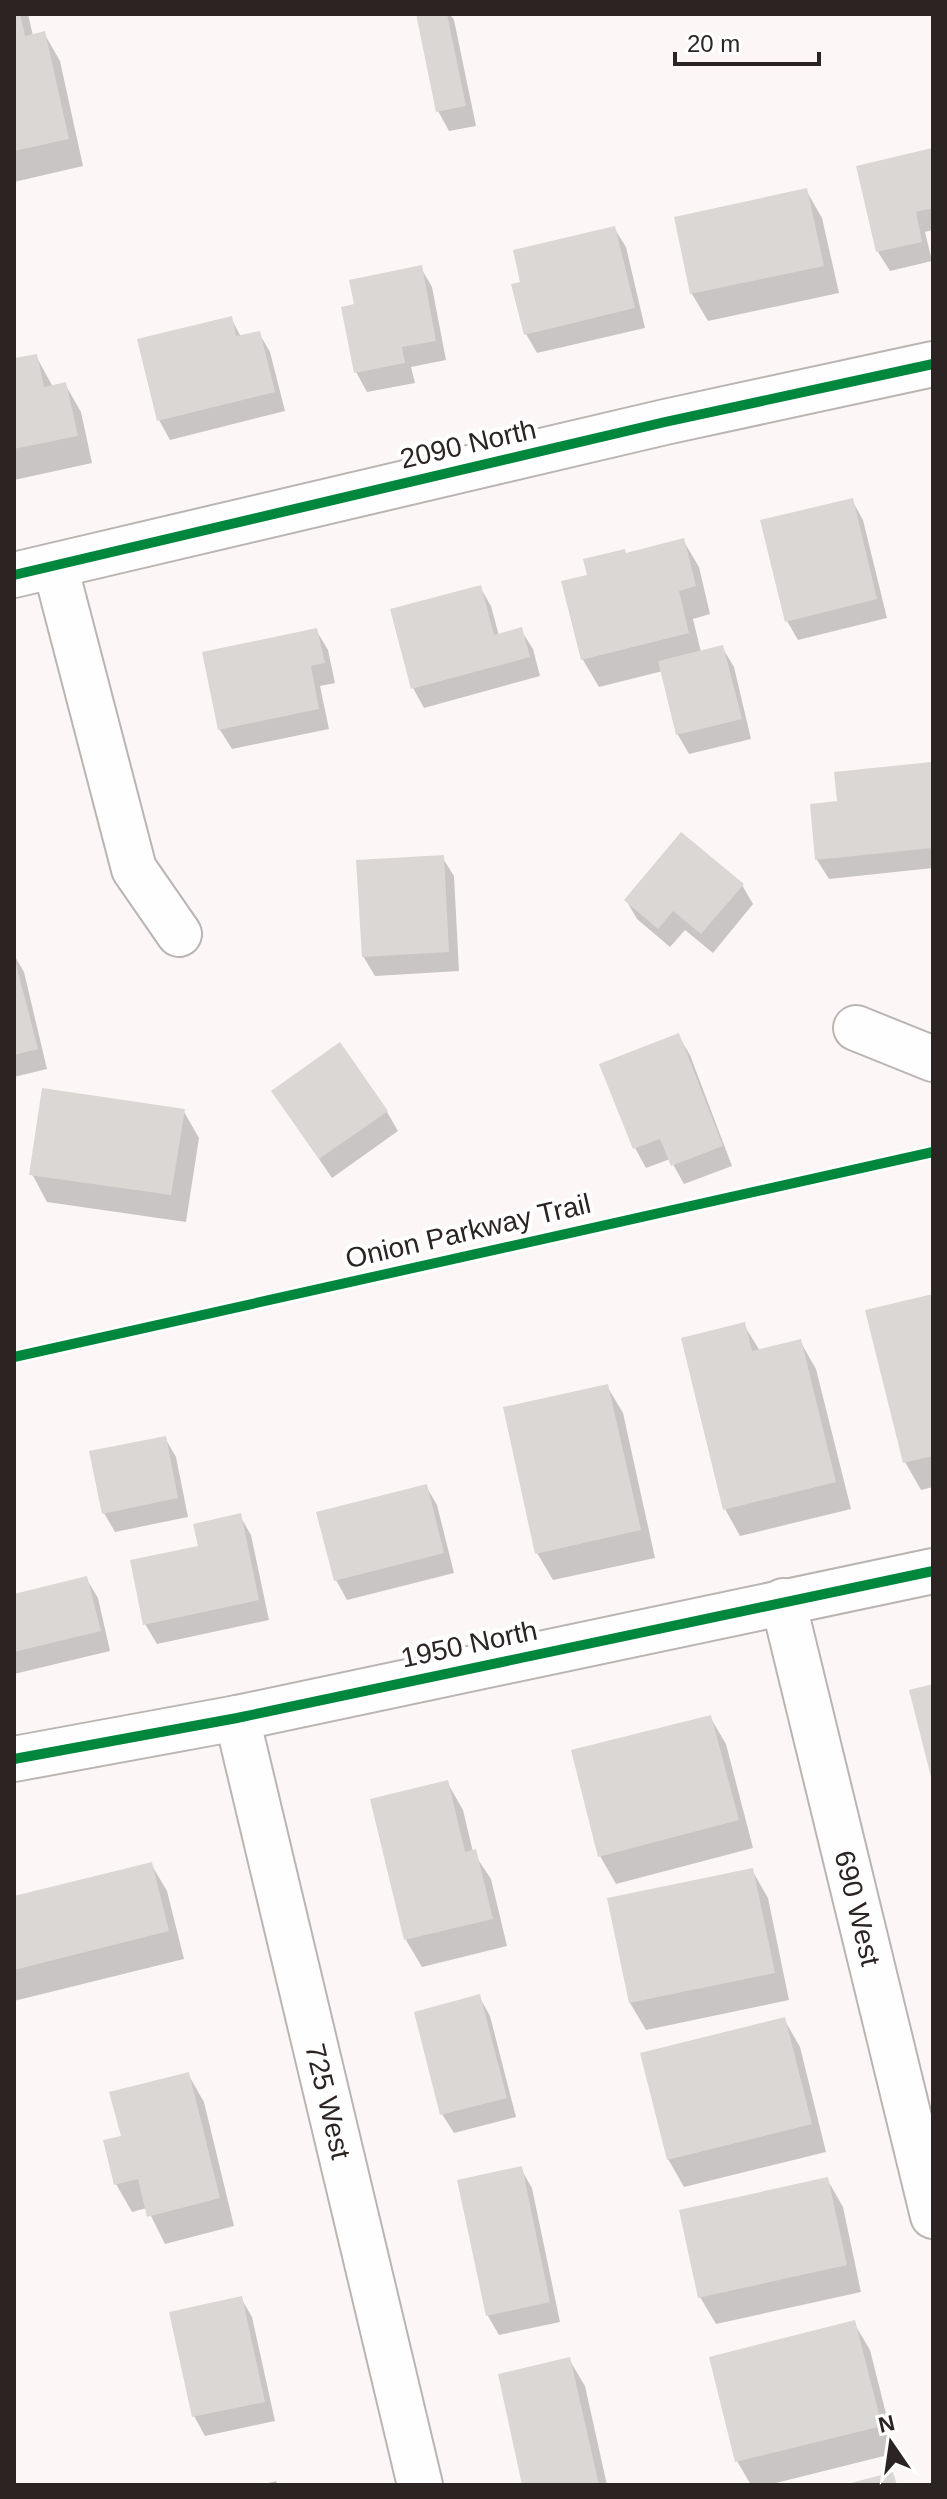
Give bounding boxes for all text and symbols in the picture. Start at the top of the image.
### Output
scale bar [675,16,819,66]
text: 20 m [687,30,740,57]
street label: 2090 North [397,413,539,475]
street label: Onion Parkway Trail [342,1188,594,1274]
street label: 1950 North [398,1614,540,1674]
street label: 690 West [829,1847,887,1969]
street label: 725 West [300,2040,357,2162]
north arrow [851,2403,931,2483]
text: N [876,2410,897,2438]

